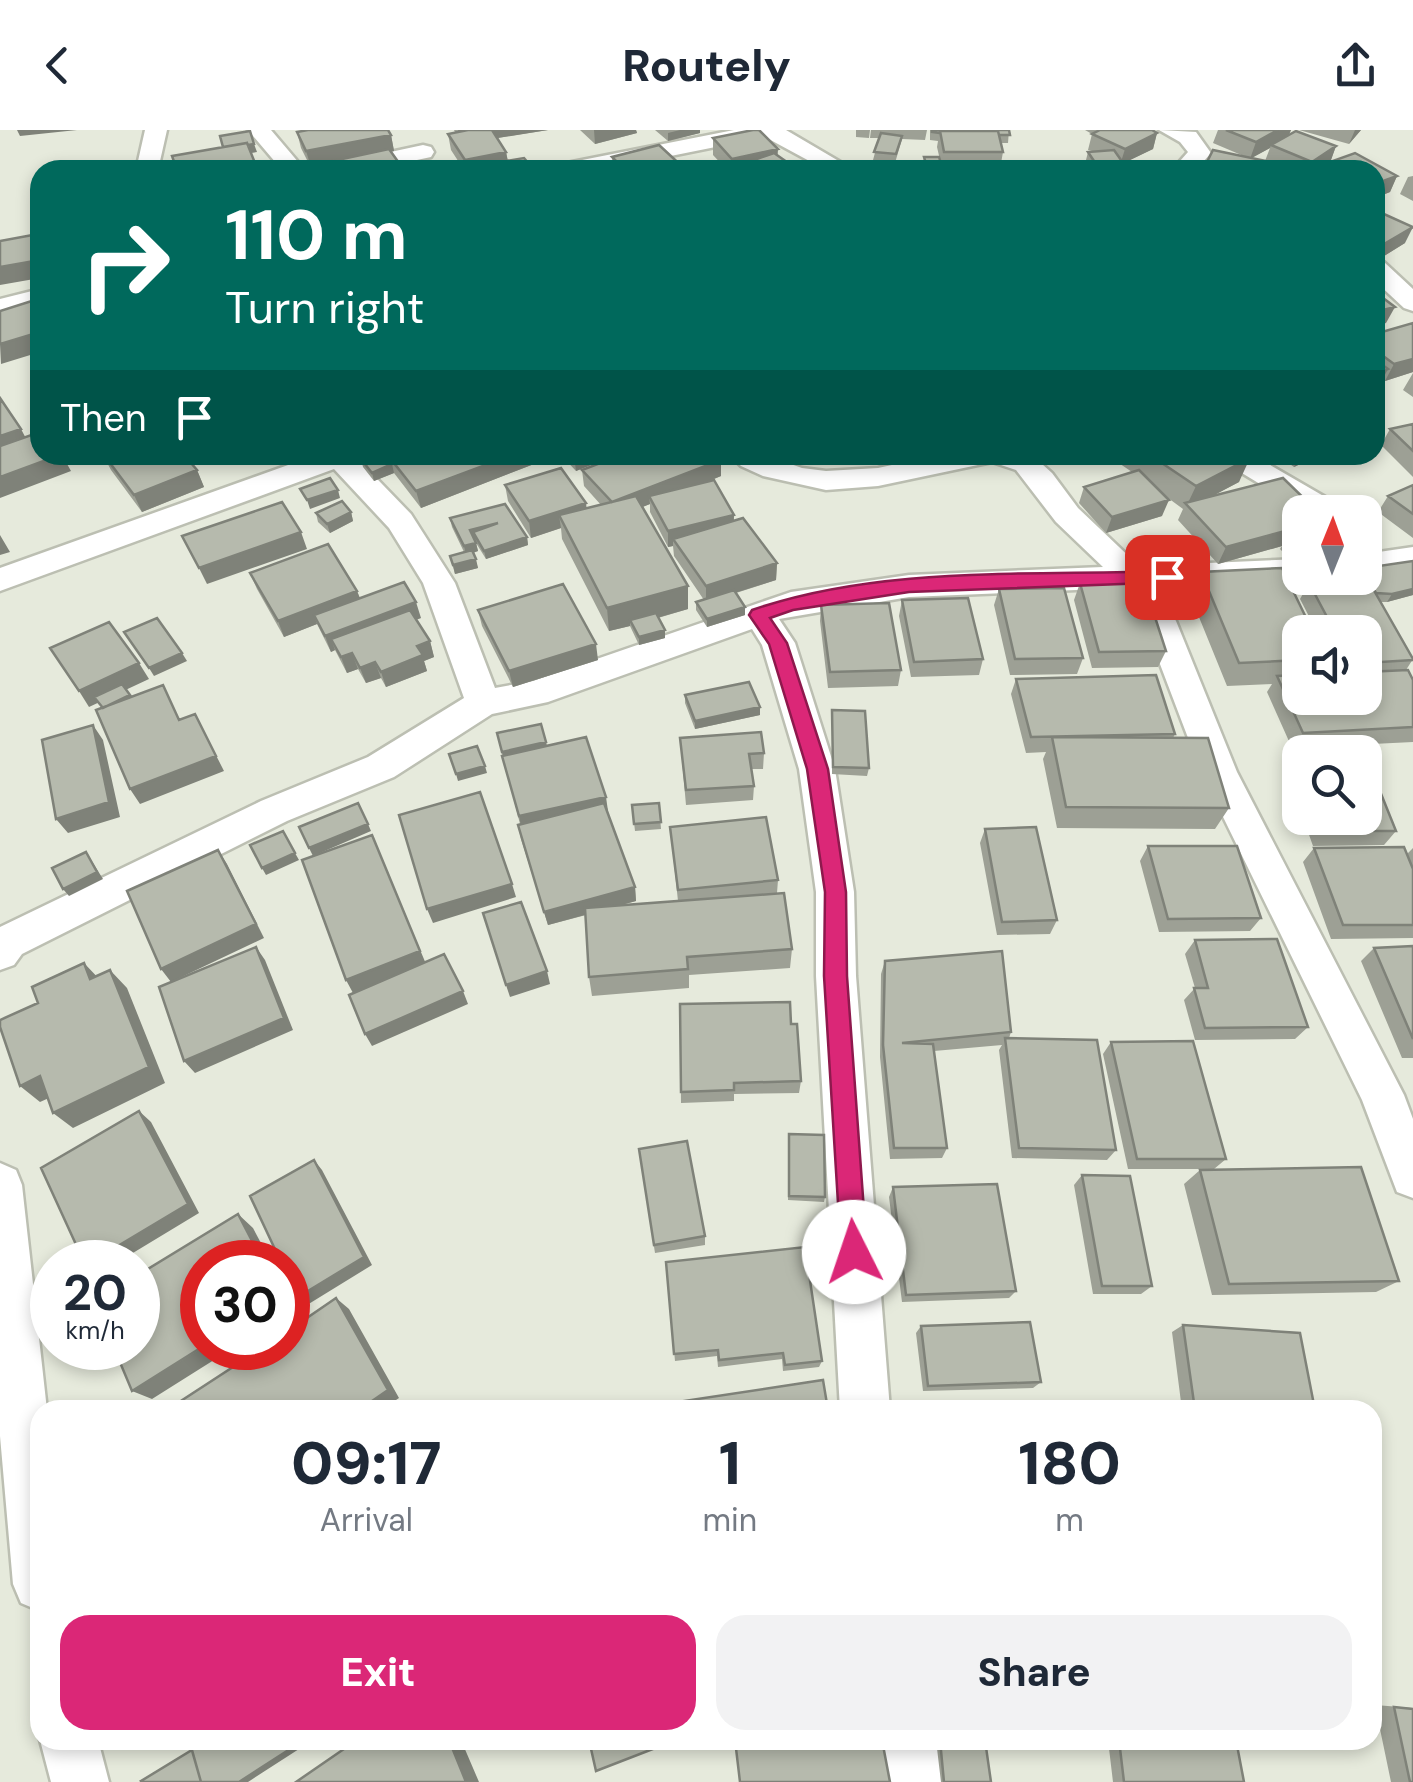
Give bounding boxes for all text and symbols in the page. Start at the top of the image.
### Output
text: Routely [622,36,791,95]
icon: back [30,38,85,93]
icon: share [1328,38,1383,93]
text: 110 m [225,190,408,281]
icon: right [60,200,190,330]
text: Turn right [225,278,424,337]
icon: arrive [167,390,222,445]
text: Then [60,393,147,443]
north arrow [1282,495,1382,595]
map controls [1282,495,1382,835]
pin [1125,535,1210,620]
icon: arrive [1140,550,1195,605]
button: sound [1282,615,1382,715]
button: search [1282,735,1382,835]
position arrow [802,1200,906,1304]
speed limit sign: 30 [180,1240,310,1370]
text: 20 [63,1260,127,1326]
text: km/h [65,1314,125,1347]
text: 09:17 [291,1424,442,1503]
text: 1 [719,1424,741,1503]
text: 180 [1018,1424,1121,1503]
text: Arrival [320,1499,413,1541]
text: min [703,1499,757,1541]
text: m [1055,1499,1084,1541]
button: Exit [60,1615,696,1730]
button: Share [716,1615,1352,1730]

